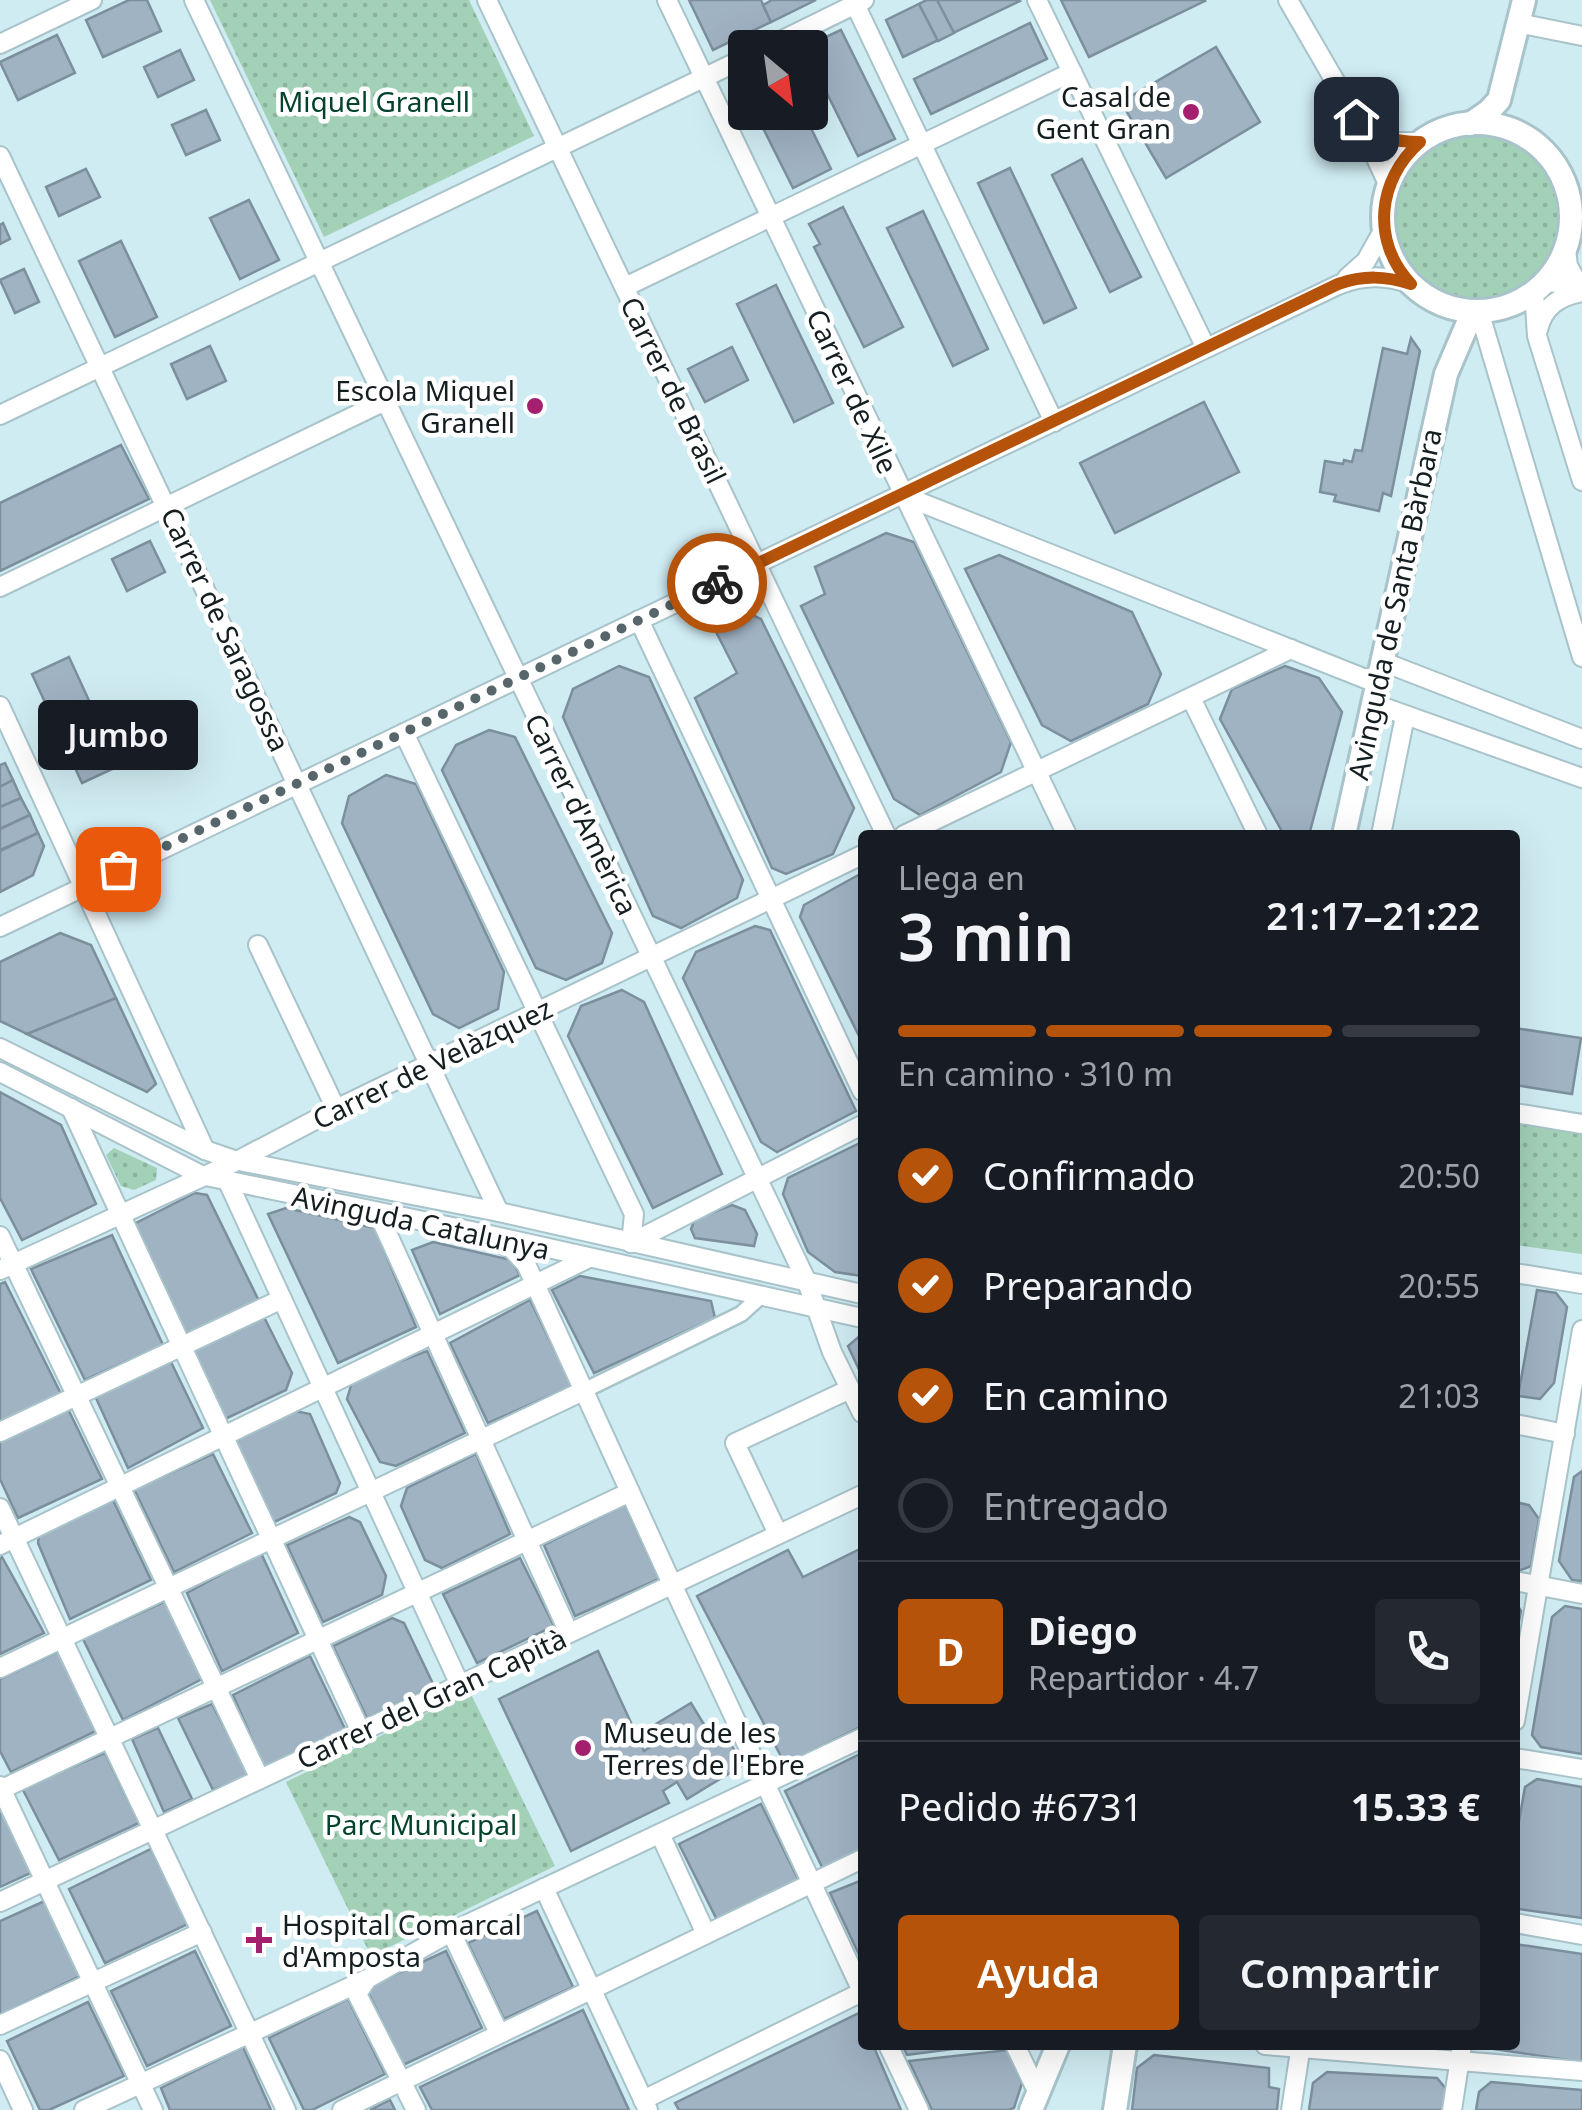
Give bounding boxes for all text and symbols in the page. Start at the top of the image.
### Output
north arrow [728,30,828,130]
map controls [728,30,828,130]
place label: Casal de Gent Gran [1036,77,1171,147]
pin [1314,77,1399,162]
park label: Miquel Granell [278,82,470,120]
icon: home [1329,92,1384,147]
marker: Casal de Gent Gran [1180,101,1202,123]
street label: Carrer de Brasil [612,290,736,490]
street label: Carrer de Xile [798,303,908,479]
place label: Escola Miquel Granell [335,371,515,441]
marker: Escola Miquel Granell [524,395,546,417]
street label: Avinguda de Santa Bàrbara [1338,425,1450,783]
street label: Carrer de Saragossa [153,501,299,757]
courier [667,533,767,633]
icon: bike [690,556,745,611]
callout: Jumbo [38,699,198,769]
street label: Carrer d'Amèrica [517,707,647,921]
text: Jumbo [68,713,168,756]
pin [76,827,161,912]
icon: bag [91,842,146,897]
text: Llega en [898,856,1025,899]
text: 21:17–21:22 [1266,889,1480,941]
text: 3 min [898,892,1074,980]
street label: Carrer de Velàzquez [306,988,558,1138]
text: En camino · 310 m [898,1052,1173,1095]
icon: check [898,1148,953,1203]
text: Confirmado [983,1149,1195,1201]
text: 20:50 [1398,1154,1480,1197]
street label: Avinguda Catalunya [289,1176,553,1268]
icon: check [898,1258,953,1313]
text: Preparando [983,1259,1193,1311]
text: 20:55 [1398,1264,1480,1307]
icon: check [898,1368,953,1423]
text: En camino [983,1369,1169,1421]
text: 21:03 [1398,1374,1480,1417]
text: Entregado [983,1479,1169,1531]
button: phone [1375,1599,1480,1704]
text: Diego [1028,1604,1138,1656]
street label: Carrer del Gran Capità [290,1619,572,1777]
text: D [937,1625,964,1677]
text: Repartidor · 4.7 [1028,1656,1259,1699]
place label: Museu de les Terres de l'Ebre [603,1713,805,1783]
marker: Museu de les Terres de l'Ebre [572,1737,594,1759]
text: Pedido #6731 [898,1780,1143,1832]
text: 15.33 € [1351,1780,1480,1832]
park label: Parc Municipal [325,1805,517,1843]
place label: Hospital Comarcal d'Amposta [282,1905,522,1975]
button: Ayuda [898,1915,1179,2030]
button: Compartir [1199,1915,1480,2030]
marker: Hospital Comarcal d'Amposta [246,1927,272,1953]

